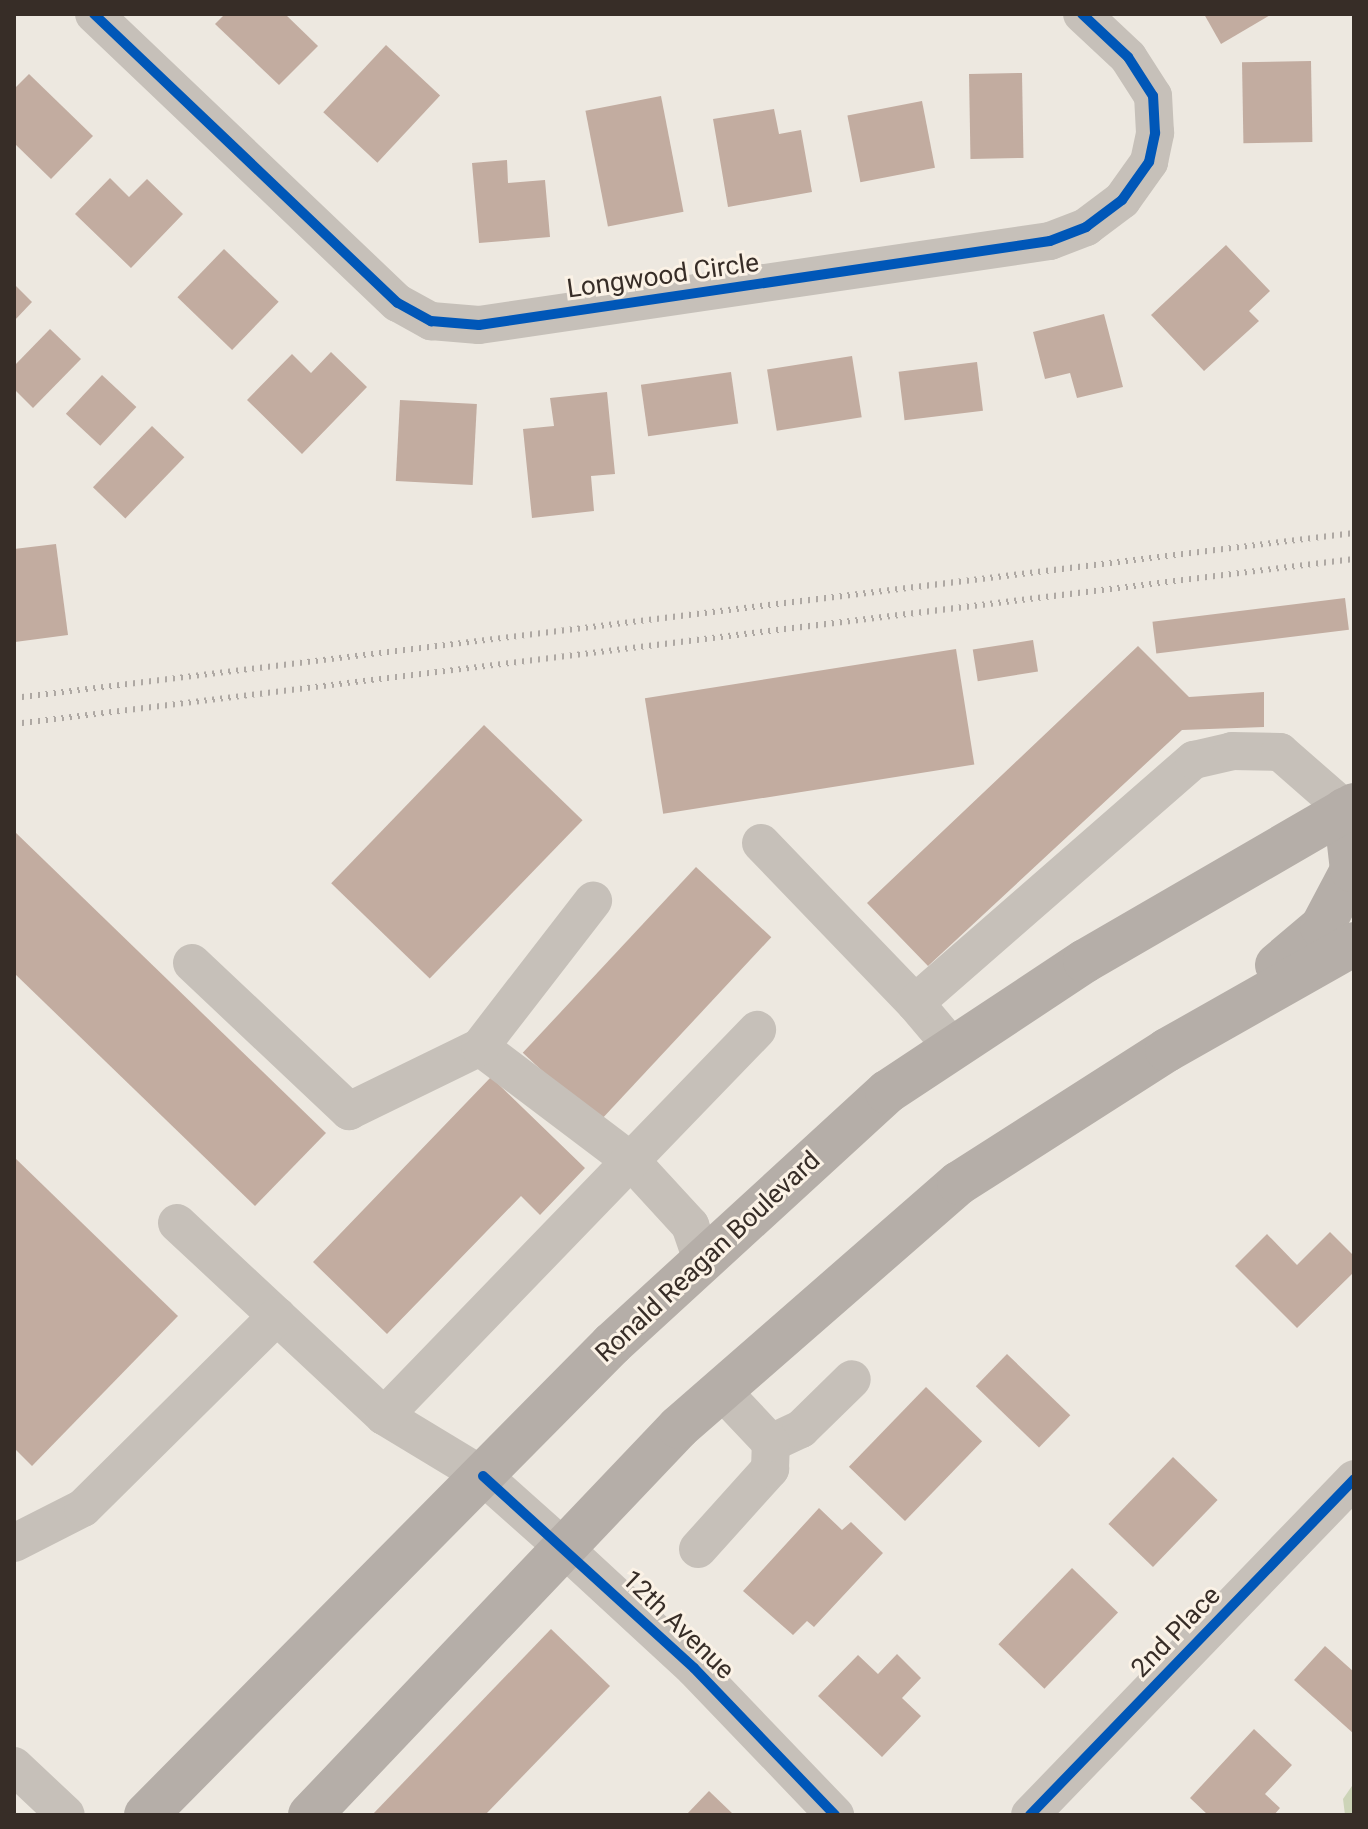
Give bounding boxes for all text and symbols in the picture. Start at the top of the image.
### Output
street label: Longwood Circle [565,247,761,305]
street label: Ronald Reagan Boulevard [589,1145,827,1369]
street label: 12th Avenue [616,1564,740,1686]
street label: 2nd Place [1125,1580,1227,1684]

